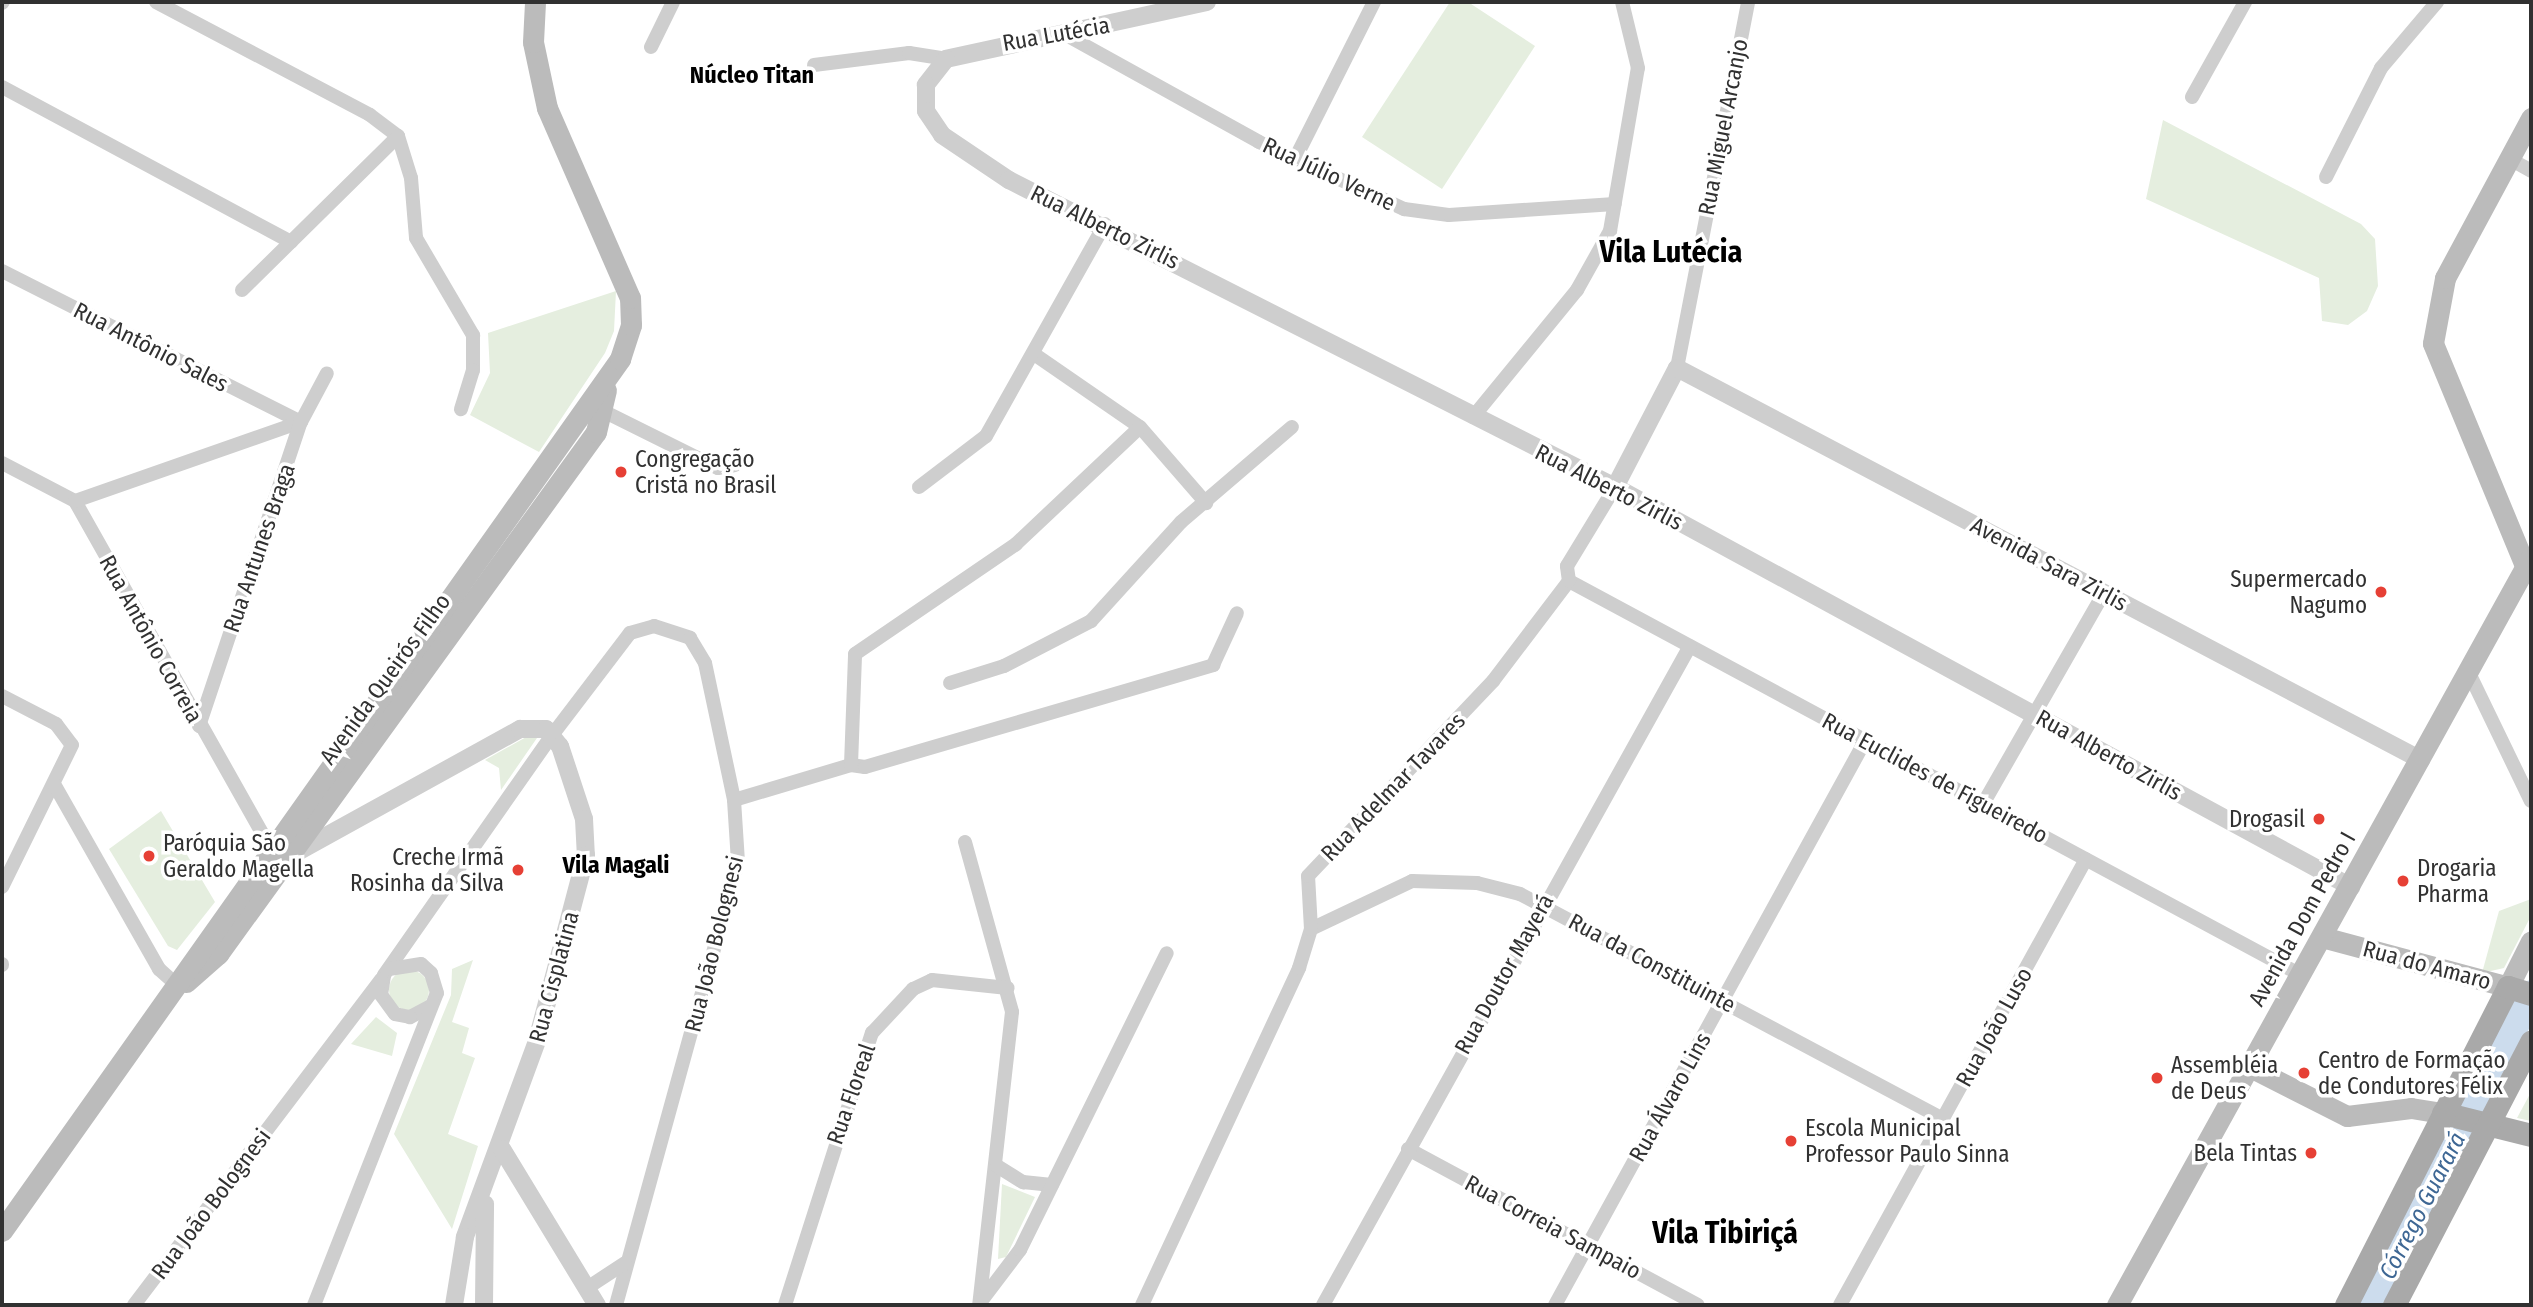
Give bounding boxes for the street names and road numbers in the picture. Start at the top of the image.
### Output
street label: Rua Lutécia [1000,11,1112,57]
street label: Rua Miguel Arcanjo [1692,36,1754,218]
street label: Rua Júlio Verne [1258,131,1400,217]
street label: Rua Alberto Zirlis [1026,179,1184,275]
street label: Rua Antônio Sales [69,296,233,398]
street label: Rua Alberto Zirlis [1531,438,1687,536]
street label: Rua Antunes Braga [217,460,301,636]
street label: Avenida Sara Zirlis [1966,511,2132,617]
street label: Rua Antônio Correia [94,550,208,728]
street label: Avenida Queirós Filho [314,588,456,770]
street label: Rua Alberto Zirlis [2031,704,2187,806]
street label: Rua Adelmar Tavares [1315,707,1471,867]
street label: Rua Euclides de Figueiredo [1817,707,2053,849]
street label: Avenida Dom Pedro I [2243,827,2361,1011]
street label: Rua João Bolognesi [679,853,749,1035]
street label: Rua Doutor Mayerá [1449,889,1559,1059]
street label: Rua da Constituinte [1564,907,1740,1019]
street label: Rua Cisplatina [523,908,585,1046]
street label: Rua do Amaro [2360,935,2494,995]
street label: Rua João Luso [1950,963,2038,1091]
street label: Rua Álvaro Lins [1623,1028,1717,1166]
street label: Rua Floreal [821,1040,881,1148]
street label: Rua João Bolognesi [146,1123,276,1285]
street label: Rua Correia Sampaio [1460,1169,1646,1285]

